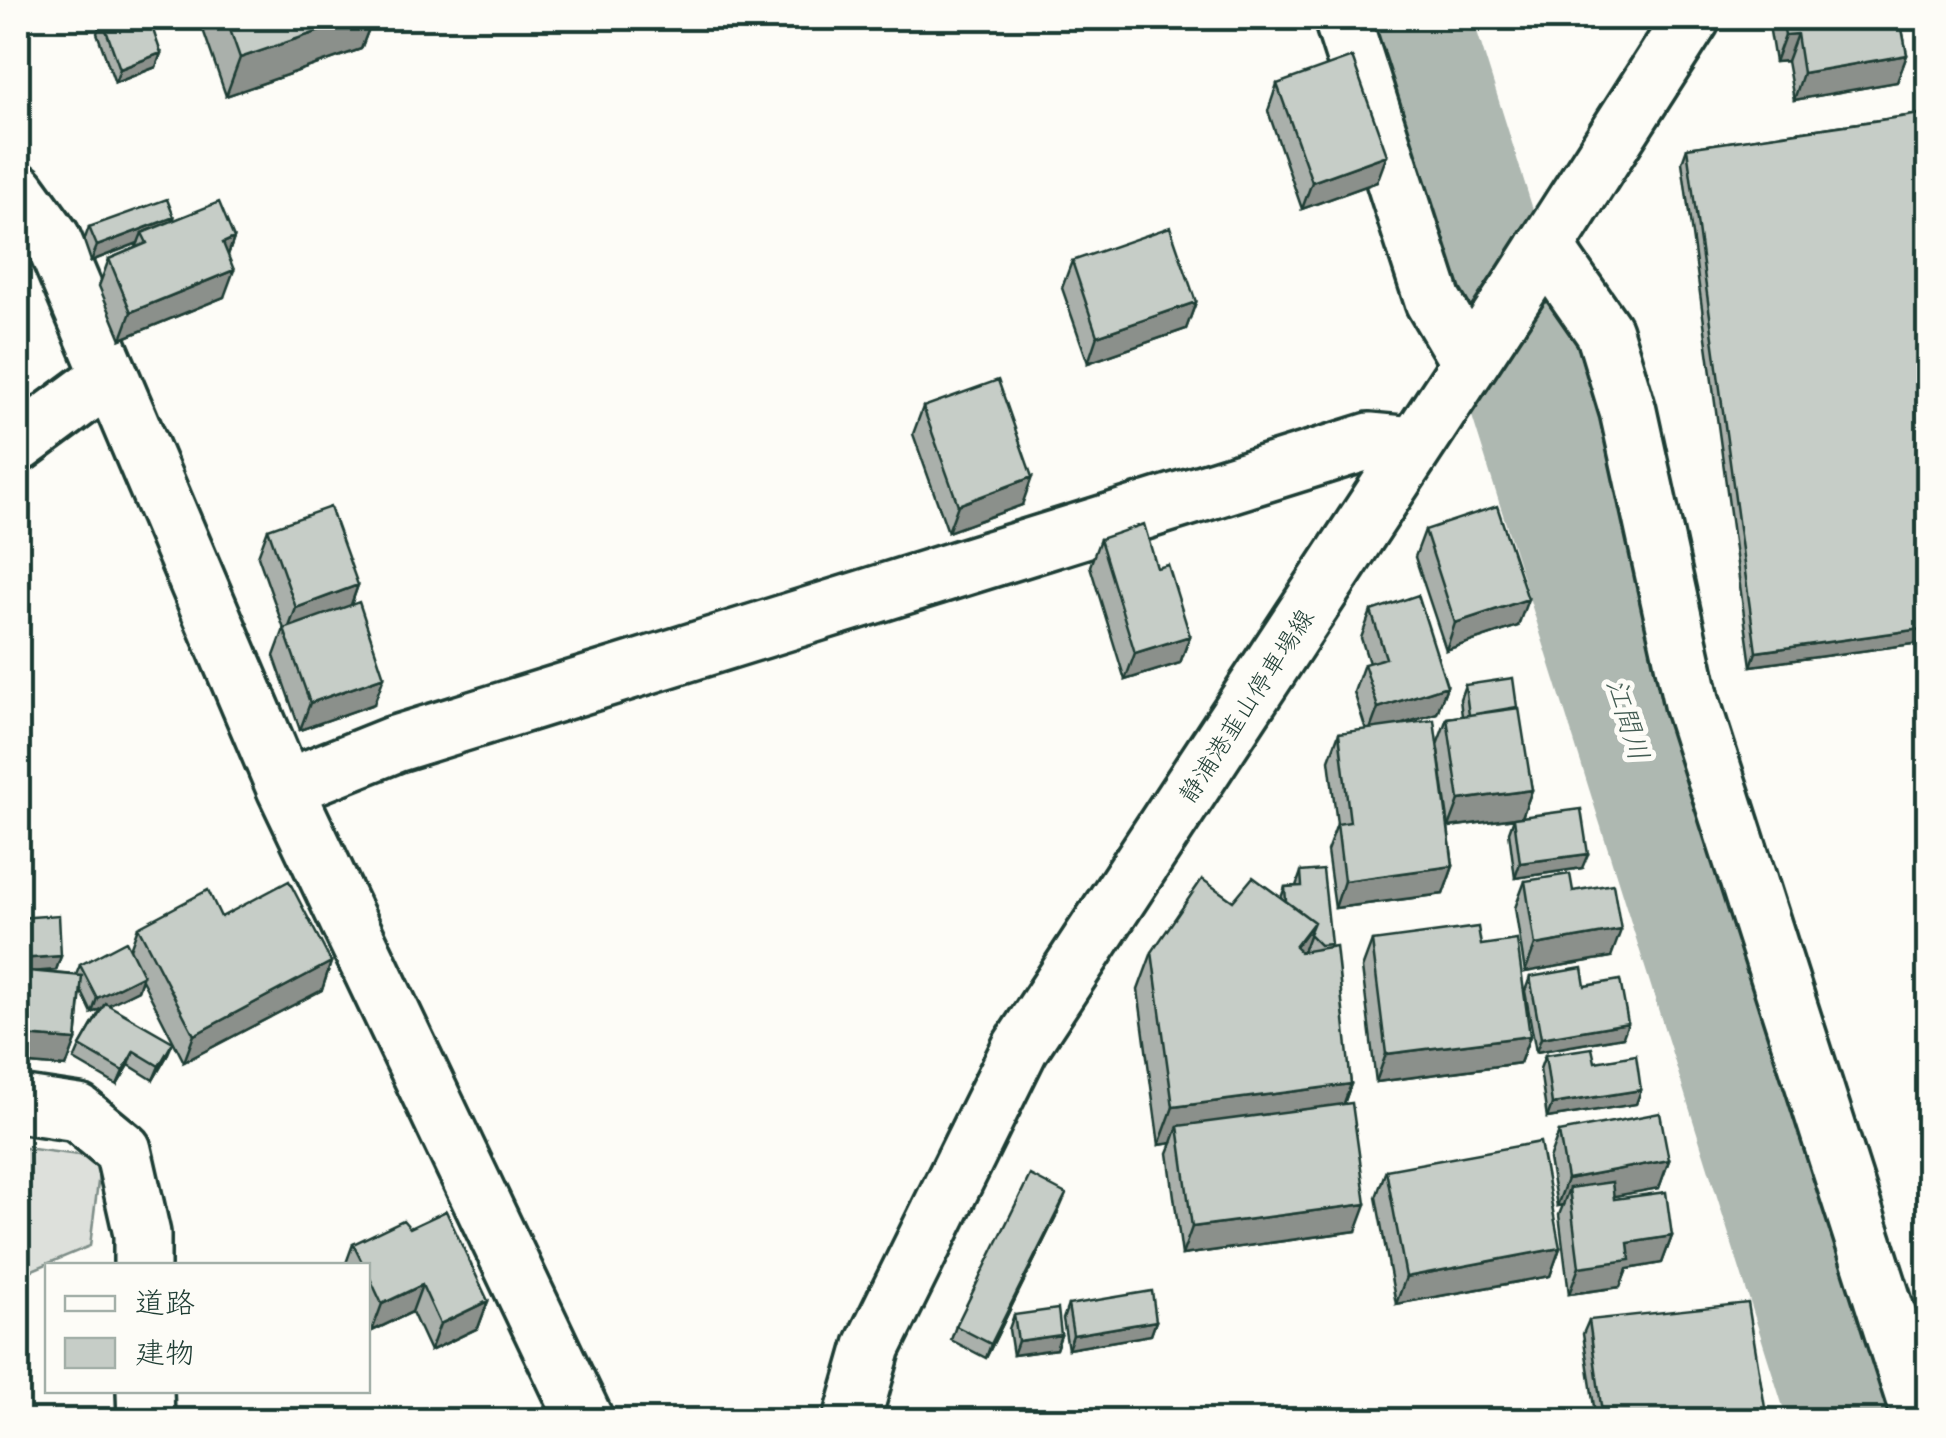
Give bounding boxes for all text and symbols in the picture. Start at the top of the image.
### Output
street label: 静浦港韮山停車場線 [1168,600,1322,810]
water label: 江間川 [1597,673,1663,765]
legend [45,1263,370,1393]
text: 道路 [135,1278,195,1323]
text: 建物 [135,1328,195,1373]

